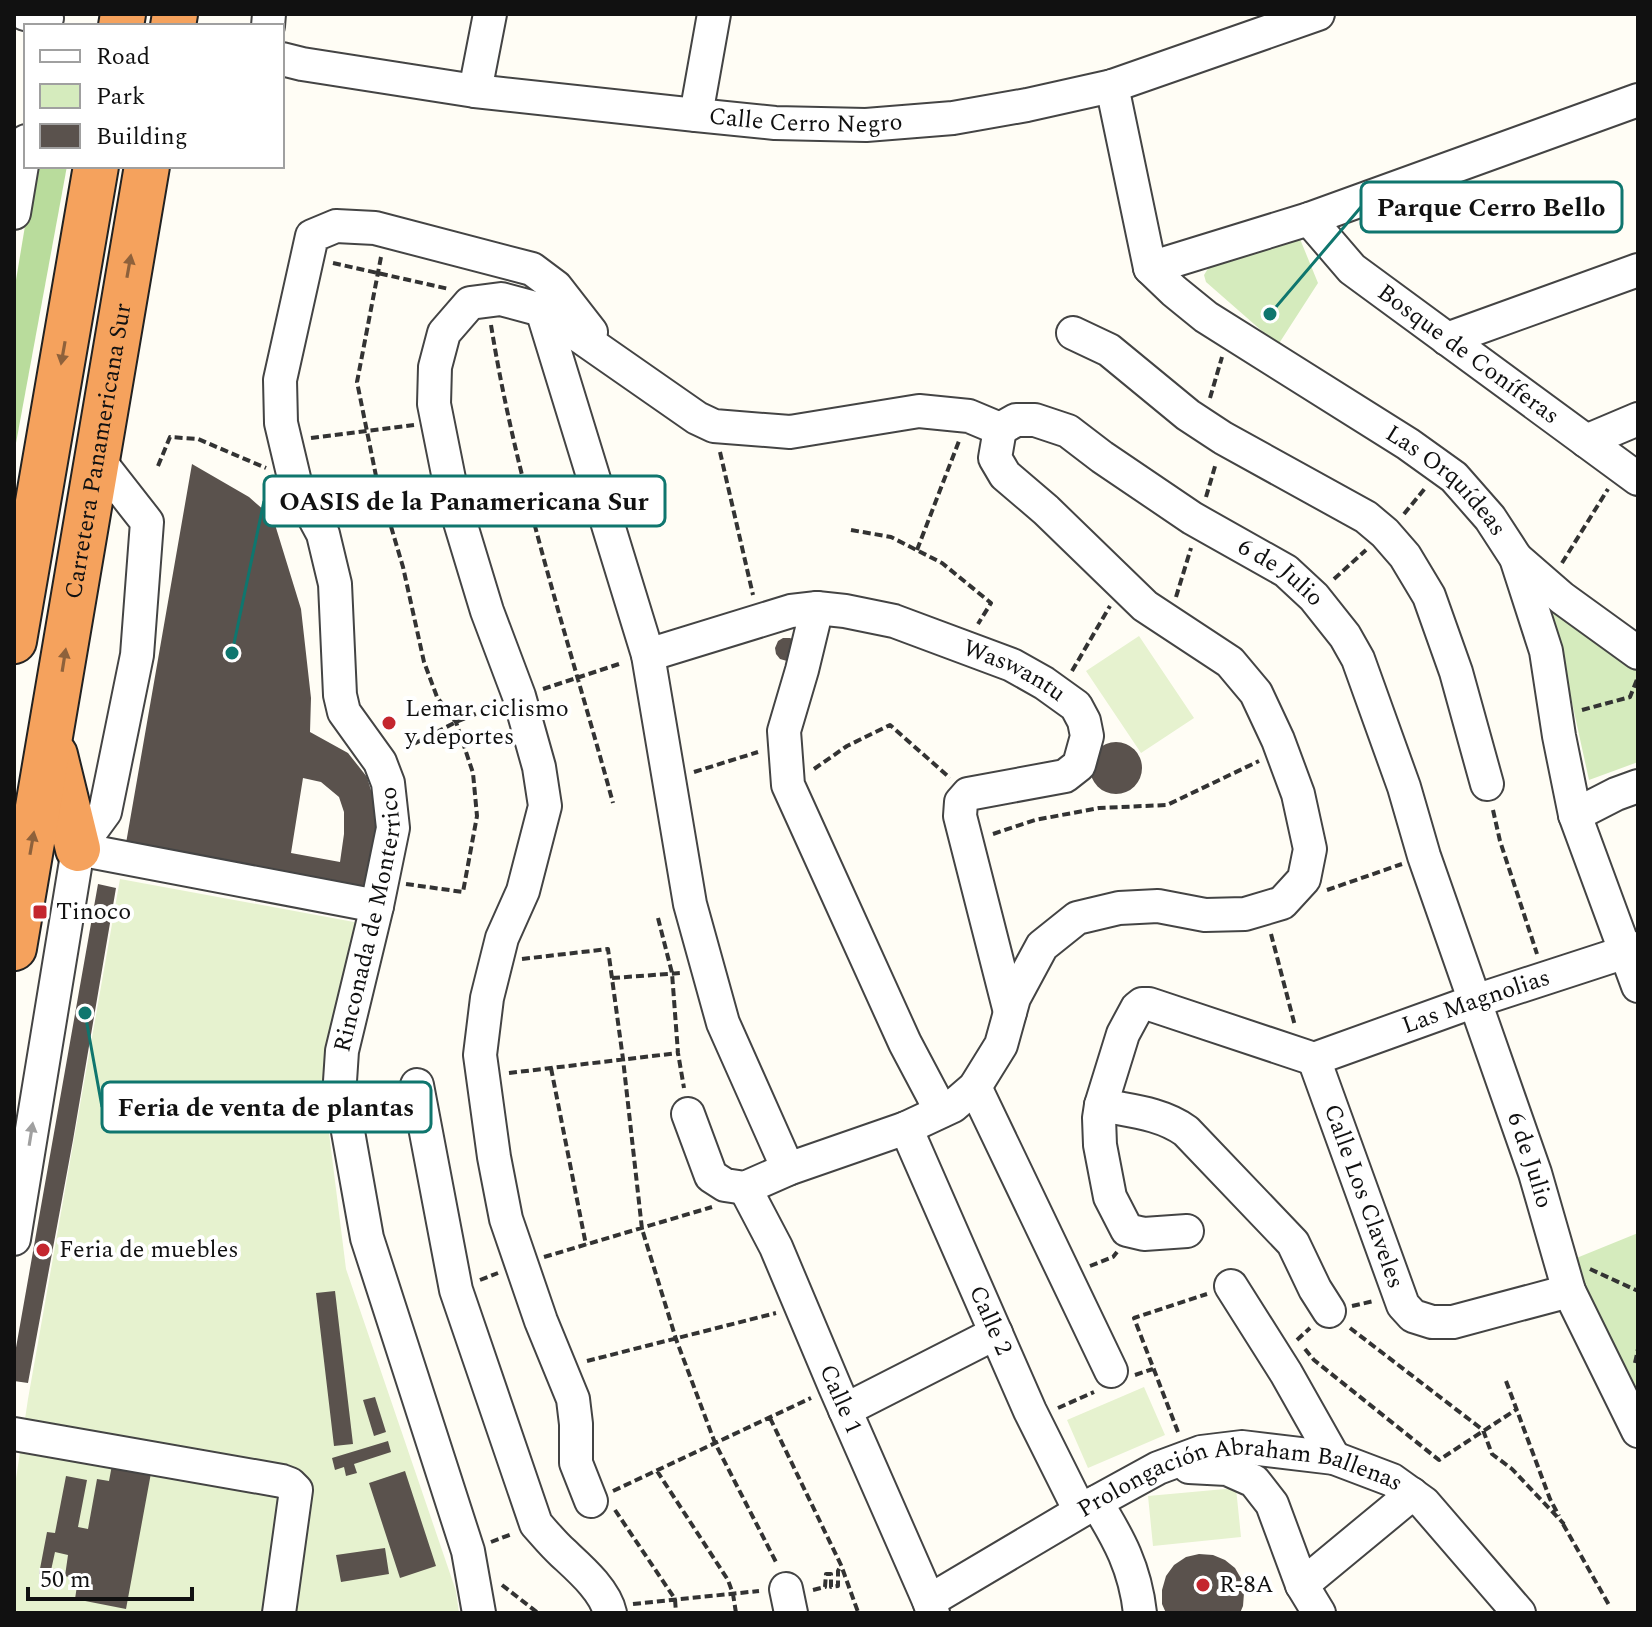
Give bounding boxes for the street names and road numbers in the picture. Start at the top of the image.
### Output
street label: Calle Cerro Negro [707,98,904,143]
street label: Bosque de Coníferas [1369,275,1567,433]
street label: Carretera Panamericana Sur [56,300,141,602]
street label: Las Orquídeas [1378,416,1515,544]
street label: 6 de Julio [1231,529,1333,614]
street label: Waswantu [958,630,1073,711]
street label: Rinconada de Monterrico [324,785,411,1056]
street label: Las Magnolias [1397,960,1555,1044]
street label: Calle Los Claveles [1314,1099,1414,1294]
street label: 6 de Julio [1497,1107,1562,1212]
street label: Calle 2 [959,1280,1021,1361]
street label: Calle 1 [809,1359,872,1440]
street label: Prolongación Abraham Ballenas [1070,1429,1411,1527]

